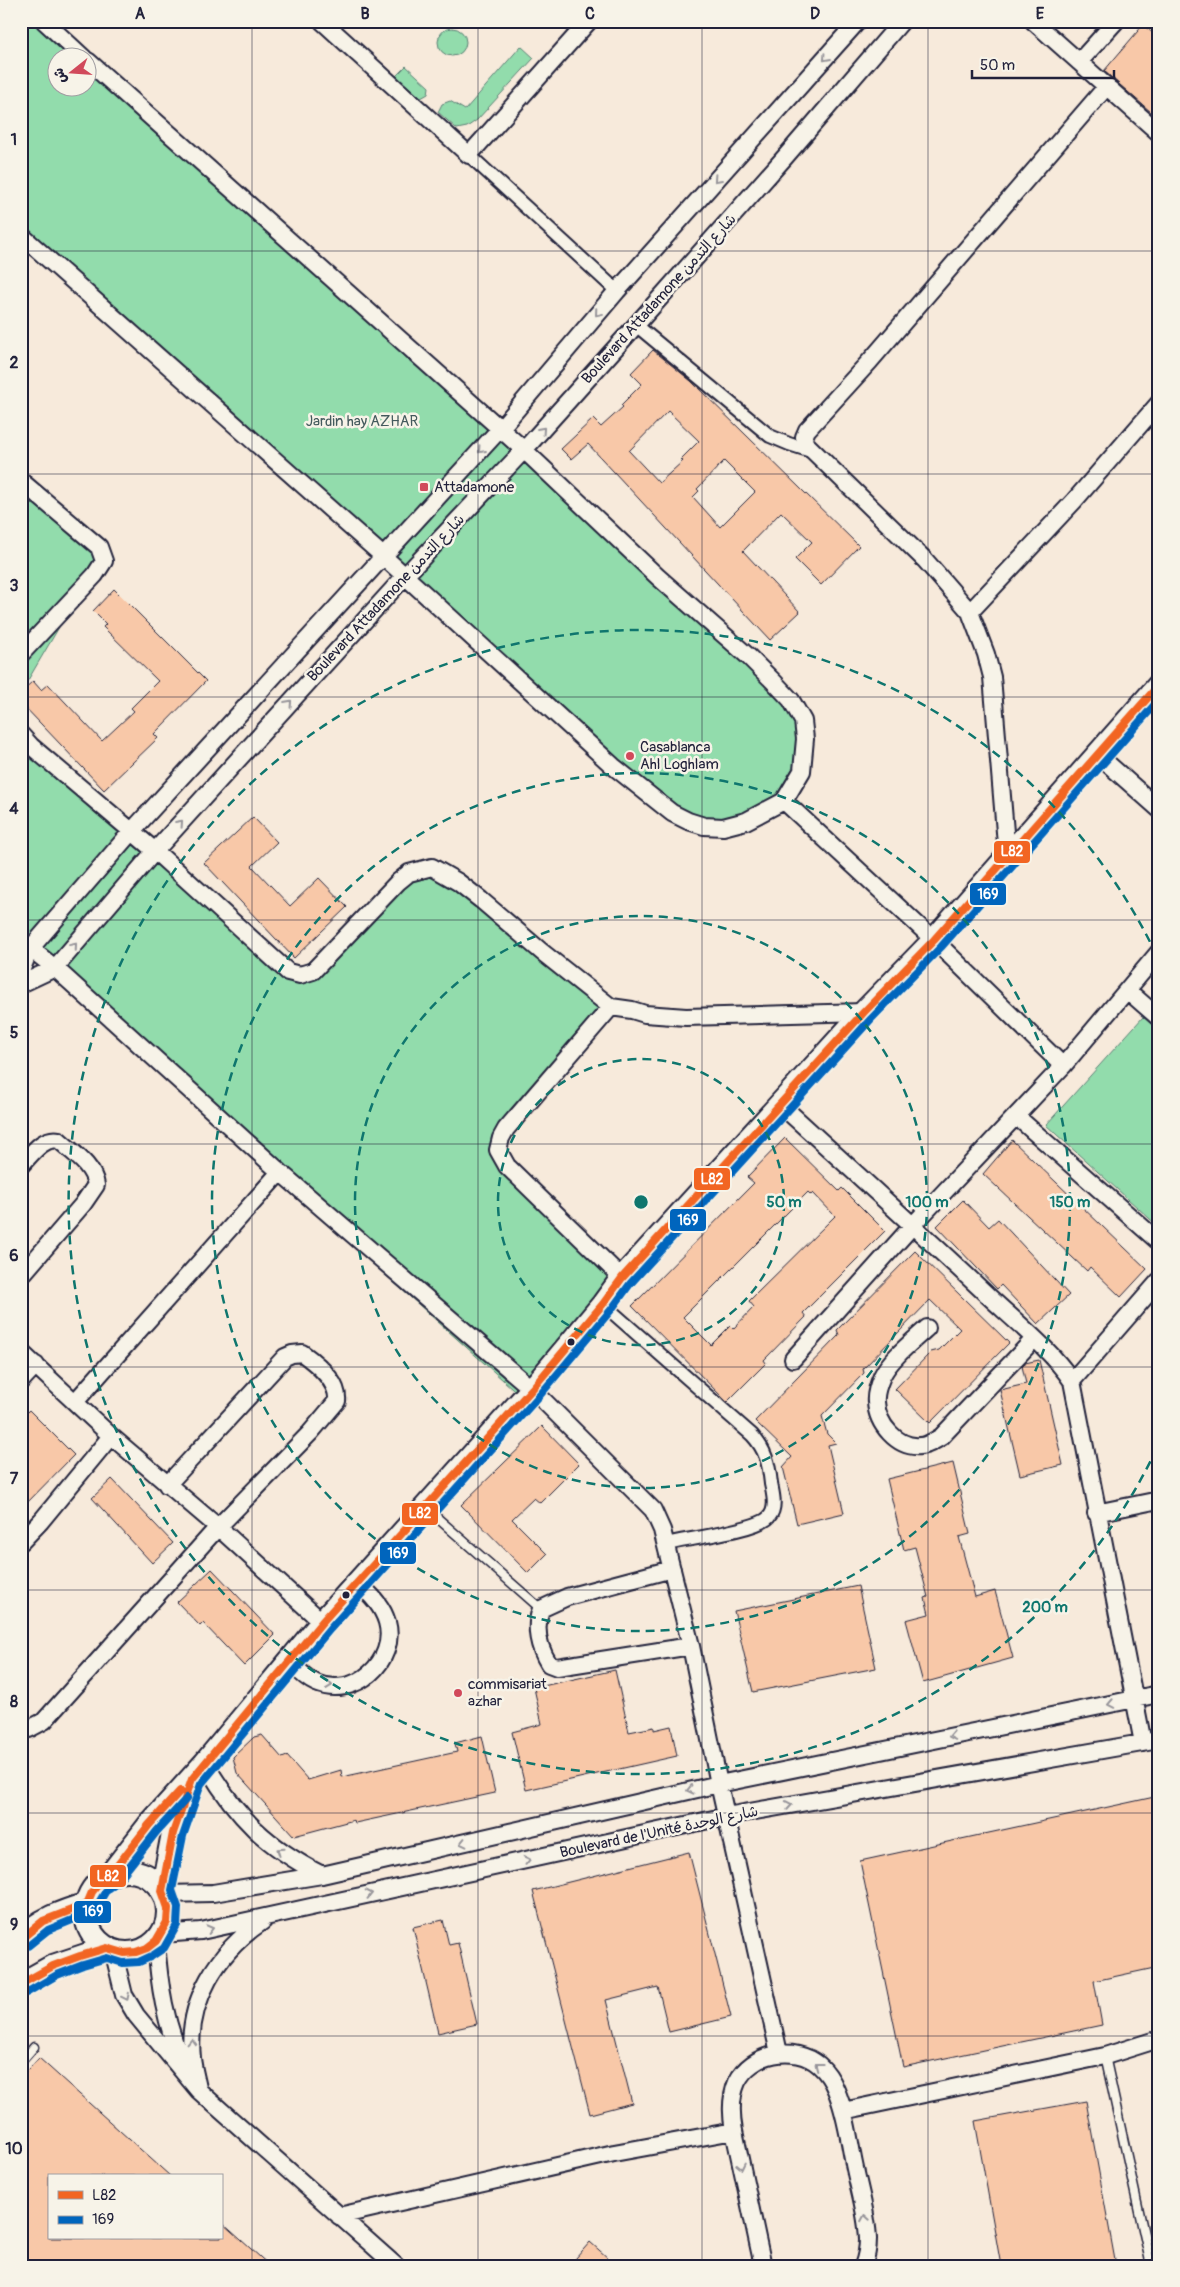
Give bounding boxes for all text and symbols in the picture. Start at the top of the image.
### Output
text: A [135,4,146,24]
text: B [360,4,370,24]
text: C [585,4,595,24]
text: D [810,4,820,24]
text: E [1036,4,1045,24]
north arrow [48,48,98,98]
scale bar [972,48,1115,80]
one-way arrow [823,52,832,61]
text: 50 m [980,56,1015,75]
text: ش [50,66,70,86]
text: 1 [11,130,17,150]
one-way arrow [714,173,723,182]
street label: Boulevard Attadamone شارع التدمن [578,210,740,388]
one-way arrow [595,308,604,317]
text: 2 [10,353,19,373]
park label: Jardin hay AZHAR [306,412,419,431]
one-way arrow [537,426,546,435]
one-way arrow [478,445,487,454]
place label: Attadamone [434,478,515,497]
marker: Attadamone [418,481,430,493]
street label: Boulevard Attadamone شارع التدمن [303,510,469,686]
text: 3 [10,576,19,596]
one-way arrow [284,700,293,709]
place label: Casablanca Ahl Loghlam [640,738,719,774]
marker: Casablanca Ahl Loghlam [624,750,636,762]
text: 4 [9,799,19,819]
one-way arrow [174,820,183,829]
line badge: L82 [993,840,1031,864]
text: L82 [1001,843,1024,860]
line badge: 169 [969,882,1007,906]
text: 169 [978,886,998,903]
one-way arrow [68,943,77,952]
text: 5 [10,1023,19,1043]
line badge: L82 [693,1167,731,1191]
text: L82 [701,1171,724,1188]
centre of rings [632,1193,650,1211]
text: 50 m [767,1193,801,1212]
text: 100 m [906,1193,948,1212]
text: 150 m [1050,1193,1090,1212]
line badge: 169 [669,1208,707,1232]
text: 169 [678,1212,698,1229]
text: 6 [9,1246,19,1266]
unlabelled marker [566,1337,576,1347]
text: 7 [10,1469,19,1489]
line badge: L82 [401,1502,439,1526]
text: L82 [409,1505,432,1522]
line badge: 169 [379,1541,417,1565]
text: 169 [388,1545,408,1562]
unlabelled marker [341,1590,351,1600]
text: 200 m [1022,1598,1068,1617]
place label: commisariat azhar [468,1675,548,1711]
one-way arrow [326,1679,334,1690]
marker: commisariat azhar [452,1687,464,1699]
text: 8 [10,1692,18,1712]
one-way arrow [1107,1698,1115,1709]
one-way arrow [947,1731,956,1741]
one-way arrow [685,1784,694,1795]
one-way arrow [785,1801,794,1811]
street label: Boulevard de l'Unité شارع الوحدة [558,1802,760,1862]
one-way arrow [459,1837,468,1848]
one-way arrow [276,1848,286,1857]
one-way arrow [523,1855,532,1866]
line badge: L82 [89,1864,127,1888]
text: L82 [97,1868,120,1885]
one-way arrow [364,1889,373,1900]
line badge: 169 [73,1900,112,1924]
text: 169 [83,1903,103,1920]
text: 9 [10,1915,18,1935]
one-way arrow [205,1924,214,1935]
one-way arrow [120,1992,130,2001]
one-way arrow [187,2038,198,2046]
one-way arrow [815,2063,824,2071]
text: 10 [5,2139,23,2159]
one-way arrow [735,2161,746,2170]
legend [48,2174,222,2240]
text: L82 [92,2186,116,2205]
text: 169 [92,2210,114,2229]
one-way arrow [860,2213,870,2222]

